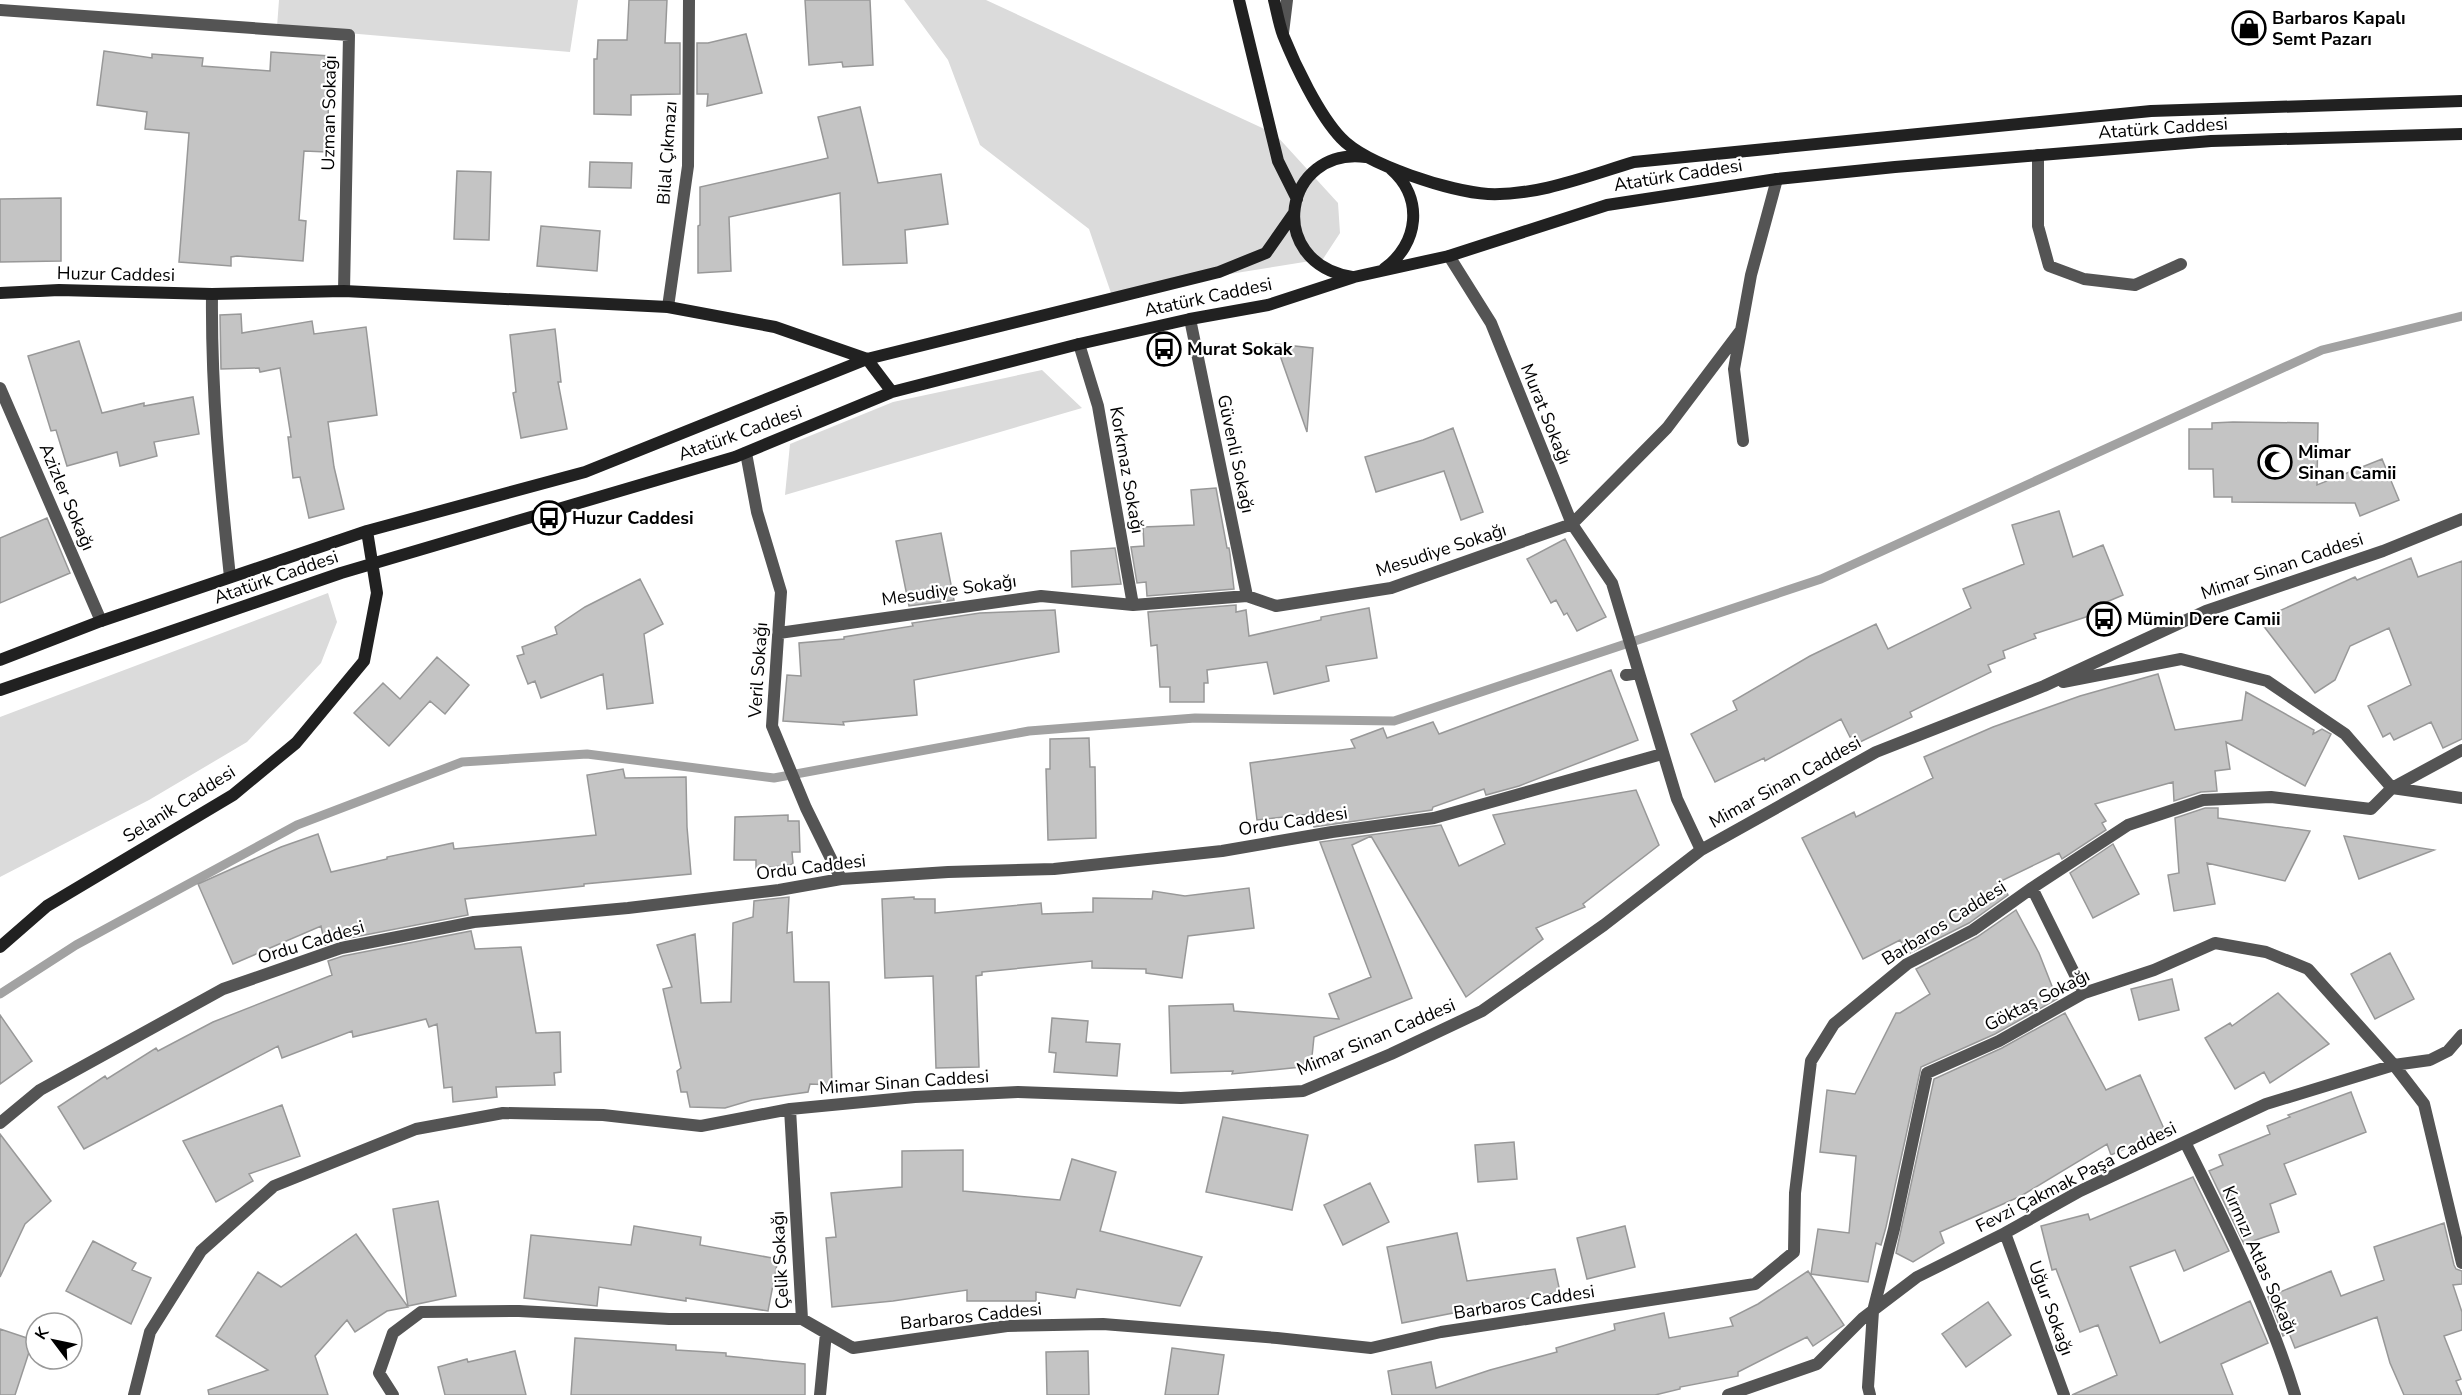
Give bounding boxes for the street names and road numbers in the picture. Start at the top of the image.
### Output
street label: Uzman Sokağı [316,55,342,171]
street label: Bilal Çıkmazı [651,100,683,206]
street label: Atatürk Caddesi [2097,111,2229,145]
street label: Atatürk Caddesi [1612,153,1744,197]
street label: Huzur Caddesi [57,261,175,287]
street label: Atatürk Caddesi [1142,272,1274,322]
street label: Murat Sokağı [1515,360,1577,468]
street label: Güvenli Sokağı [1212,393,1260,515]
street label: Atatürk Caddesi [675,399,805,467]
street label: Korkmaz Sokağı [1104,405,1150,535]
street label: Azizler Sokağı [34,440,100,554]
street label: Mesudiye Sokağı [1373,518,1509,582]
street label: Mimar Sinan Caddesi [2198,527,2366,605]
street label: Atatürk Caddesi [211,544,341,610]
street label: Mesudiye Sokağı [880,569,1018,611]
street label: Veril Sokağı [743,621,773,720]
street label: Mimar Sinan Caddesi [1705,730,1865,834]
street label: Selanik Caddesi [118,760,240,848]
street label: Ordu Caddesi [1237,801,1349,841]
street label: Ordu Caddesi [755,848,867,886]
street label: Barbaros Caddesi [1877,875,2011,971]
street label: Ordu Caddesi [255,914,367,970]
street label: Göktaş Sokağı [1980,963,2094,1037]
street label: Mimar Sinan Caddesi [1293,993,1459,1081]
street label: Mimar Sinan Caddesi [818,1064,990,1100]
street label: Fevzi Çakmak Paşa Caddesi [1972,1116,2180,1238]
street label: Kırmızı Atlas Sokağı [2216,1182,2304,1338]
street label: Çelik Sokağı [765,1210,795,1310]
street label: Uğur Sokağı [2023,1257,2079,1359]
street label: Barbaros Caddesi [1452,1279,1596,1325]
street label: Barbaros Caddesi [899,1297,1043,1335]

